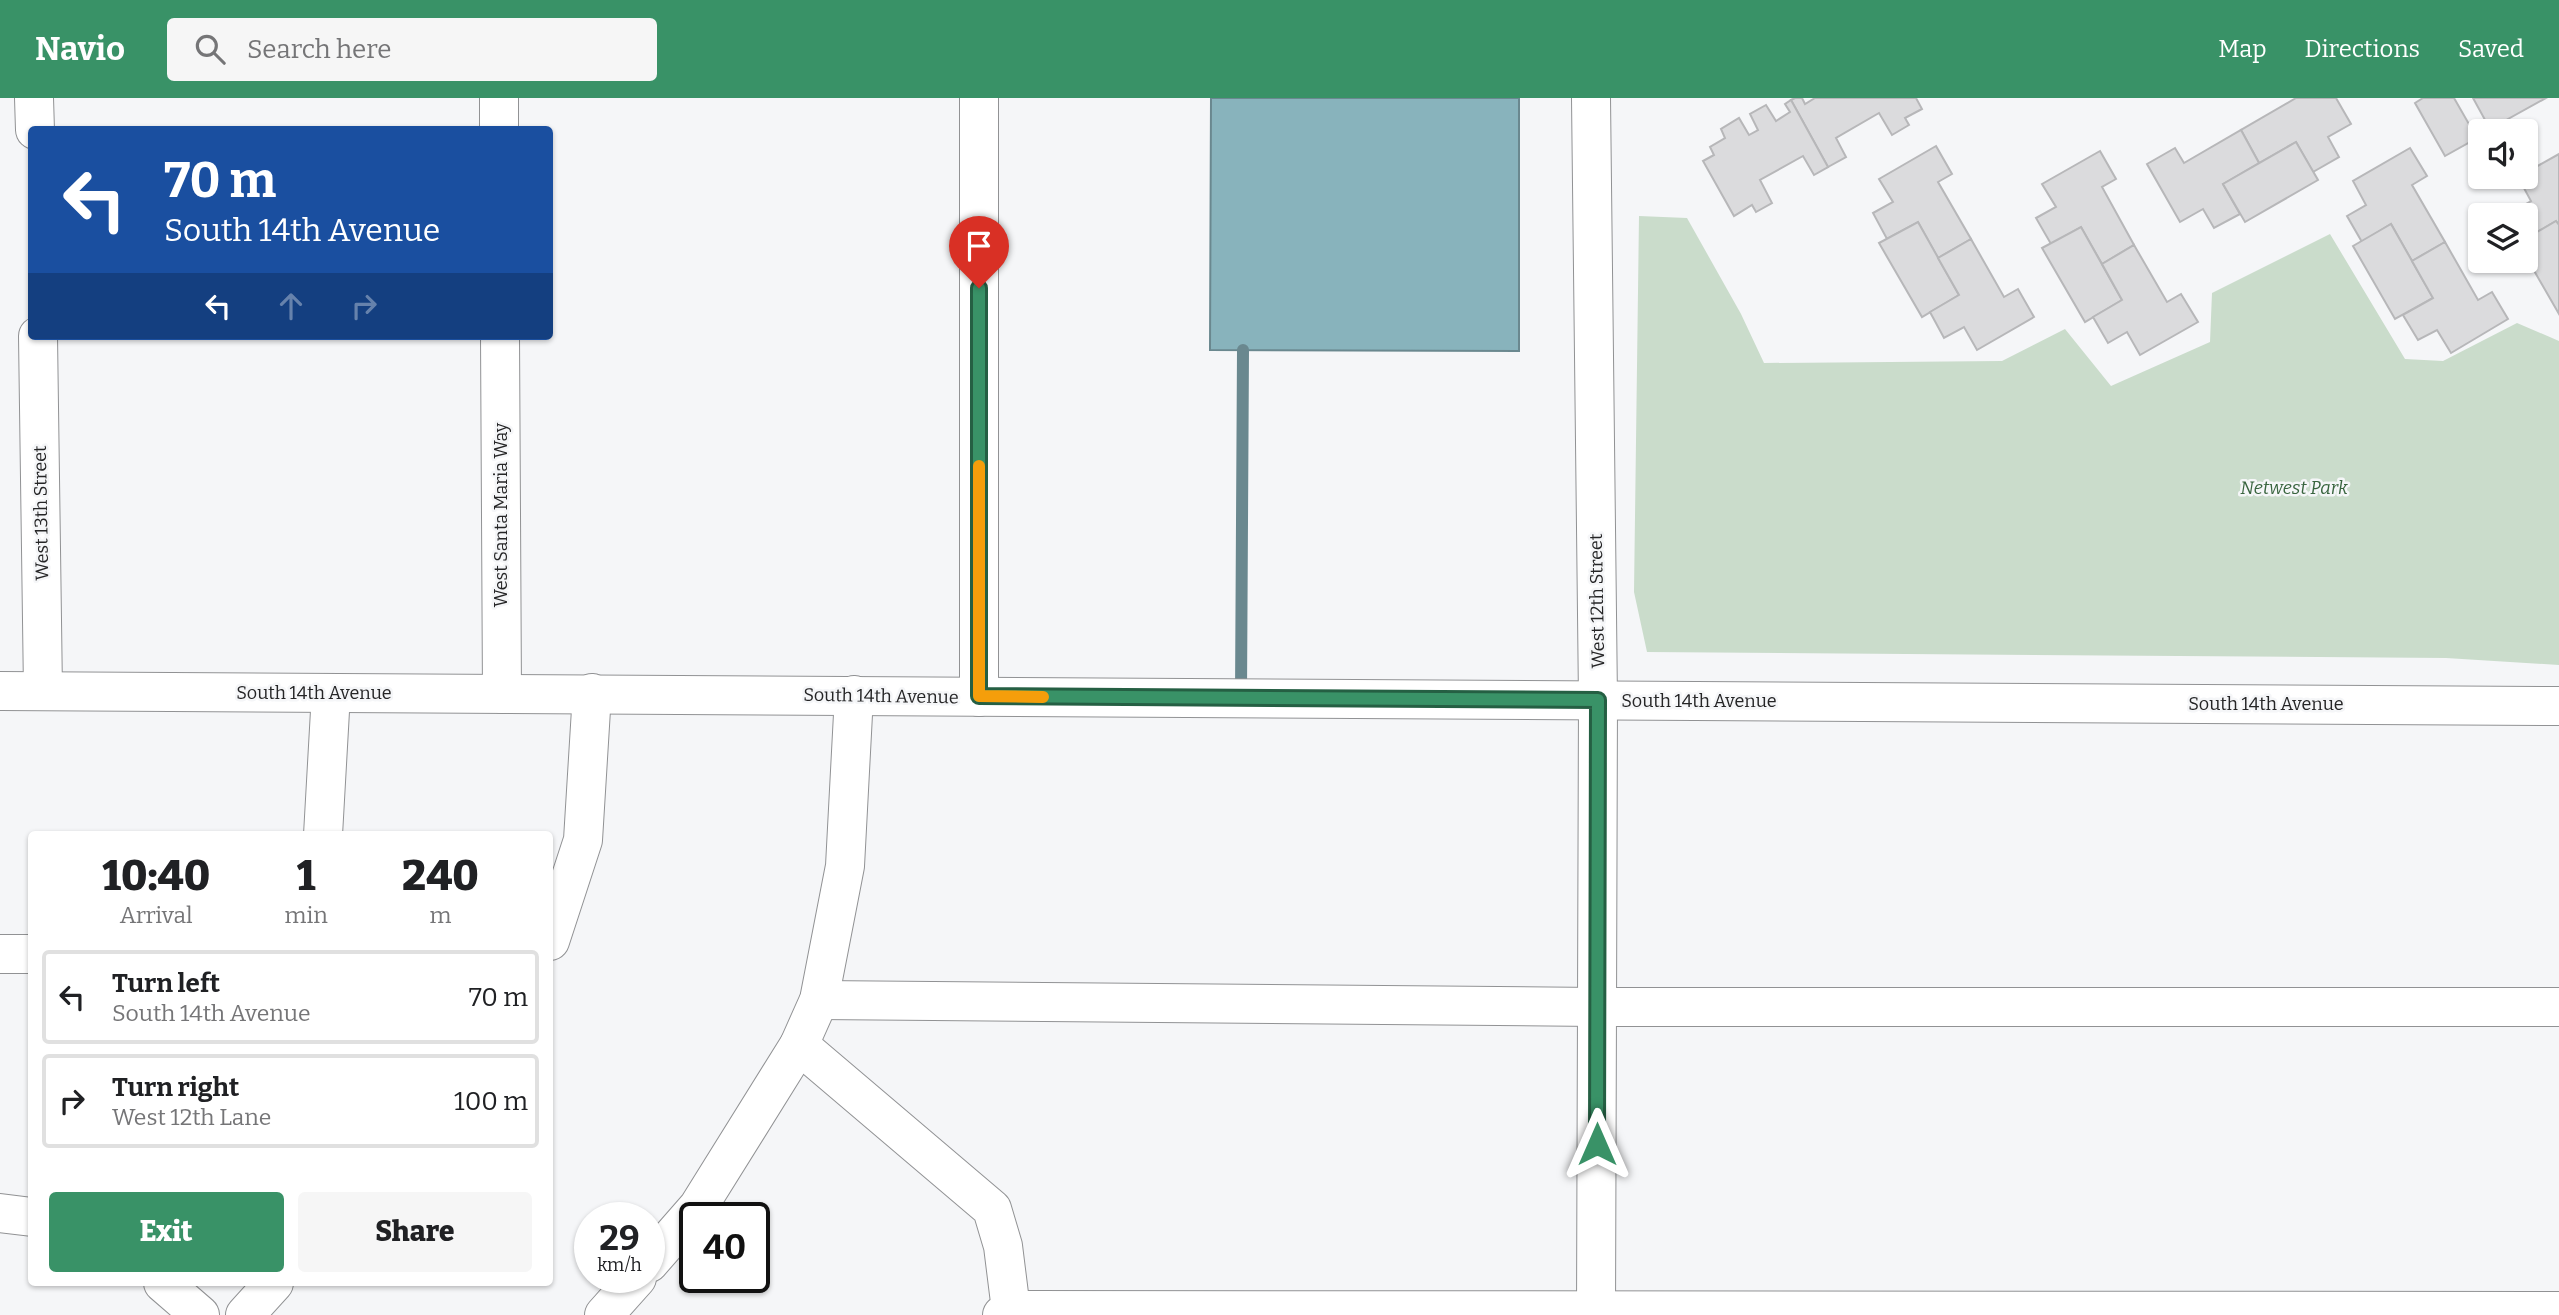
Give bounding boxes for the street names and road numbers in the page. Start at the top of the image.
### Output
street label: West Santa Maria Way [490,422,512,607]
street label: West 13th Street [29,445,53,581]
street label: West 12th Street [1585,533,1609,669]
street label: South 14th Avenue [236,682,392,704]
street label: South 14th Avenue [803,684,959,708]
street label: South 14th Avenue [1621,690,1777,712]
street label: South 14th Avenue [2188,693,2344,715]

